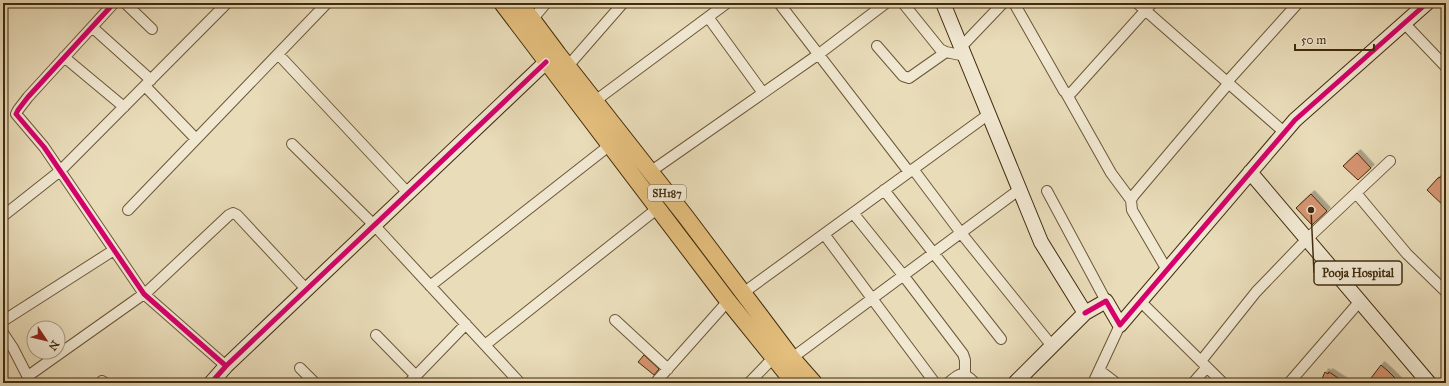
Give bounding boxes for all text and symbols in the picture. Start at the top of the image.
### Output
scale bar [1295,26,1374,52]
text: 50 m [1301,33,1326,47]
road number: SH187 [648,185,686,201]
callout: Pooja Hospital [1314,261,1402,285]
text: Pooja Hospital [1322,266,1395,281]
north arrow [26,320,66,360]
text: N [45,338,62,354]

